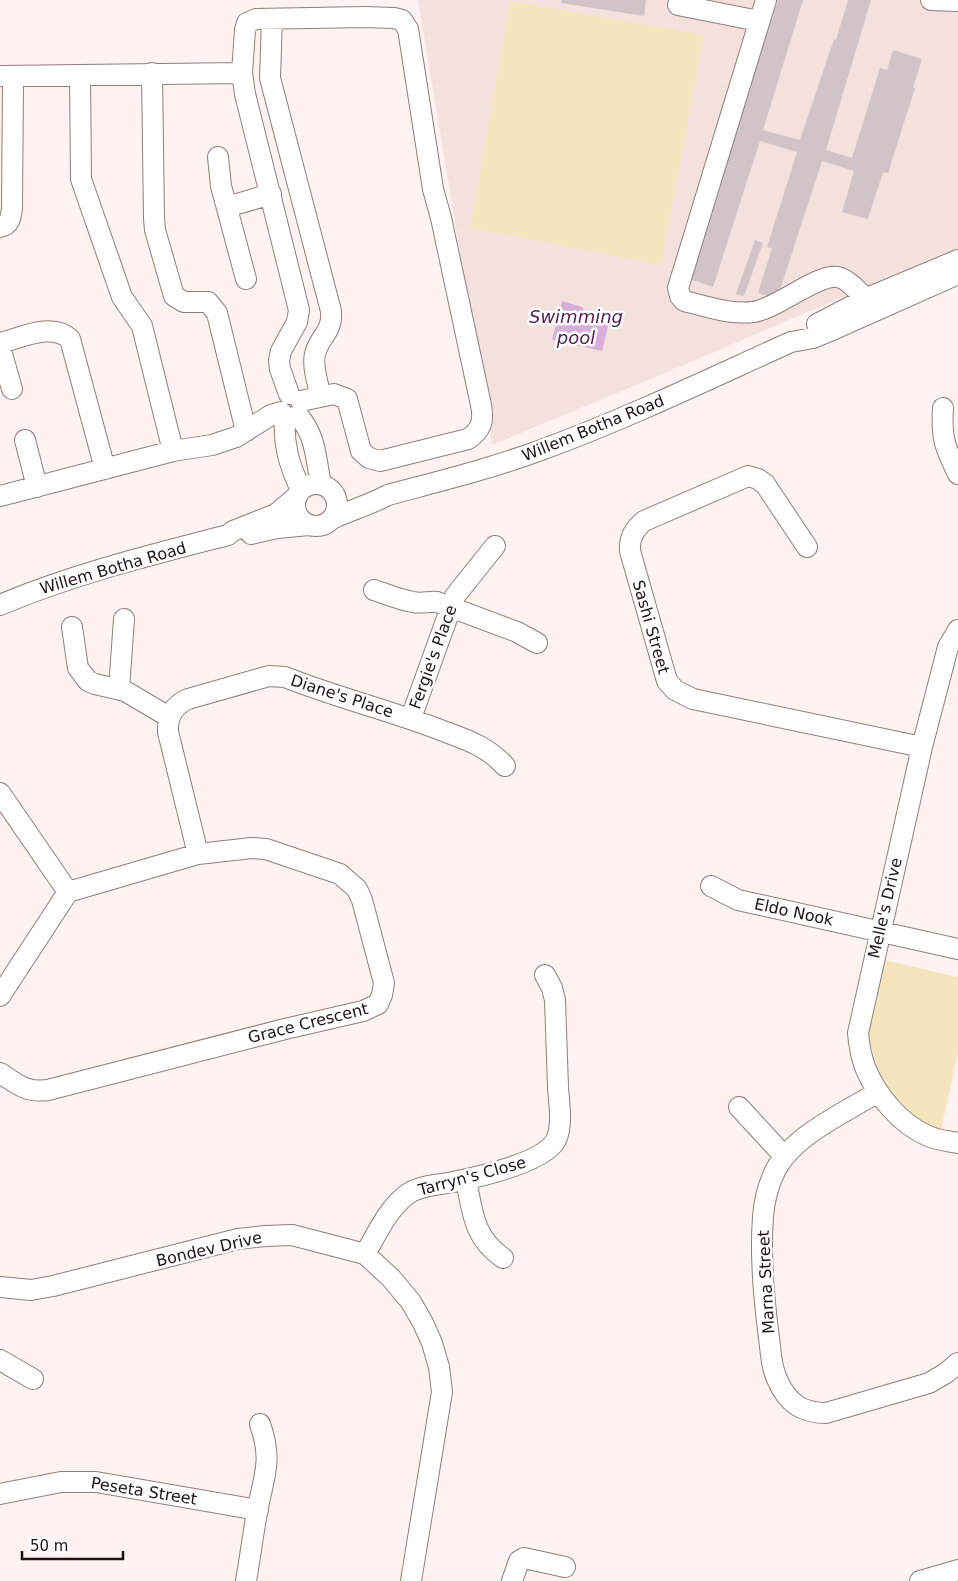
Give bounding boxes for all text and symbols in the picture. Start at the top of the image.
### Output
water label: Swimming pool [529,306,623,348]
street label: Willem Botha Road [519,391,667,465]
street label: Willem Botha Road [38,538,188,598]
street label: Sashi Street [629,578,673,676]
street label: Fergie's Place [405,602,461,712]
street label: Diane's Place [288,670,396,722]
street label: Melle's Drive [864,856,906,960]
street label: Eldo Nook [753,894,836,930]
street label: Grace Crescent [246,999,370,1047]
street label: Tarryn's Close [415,1152,528,1200]
street label: Bondev Drive [154,1228,264,1270]
street label: Marna Street [754,1230,778,1334]
street label: Peseta Street [90,1473,198,1509]
scale bar [22,1528,124,1560]
text: 50 m [30,1537,68,1555]

